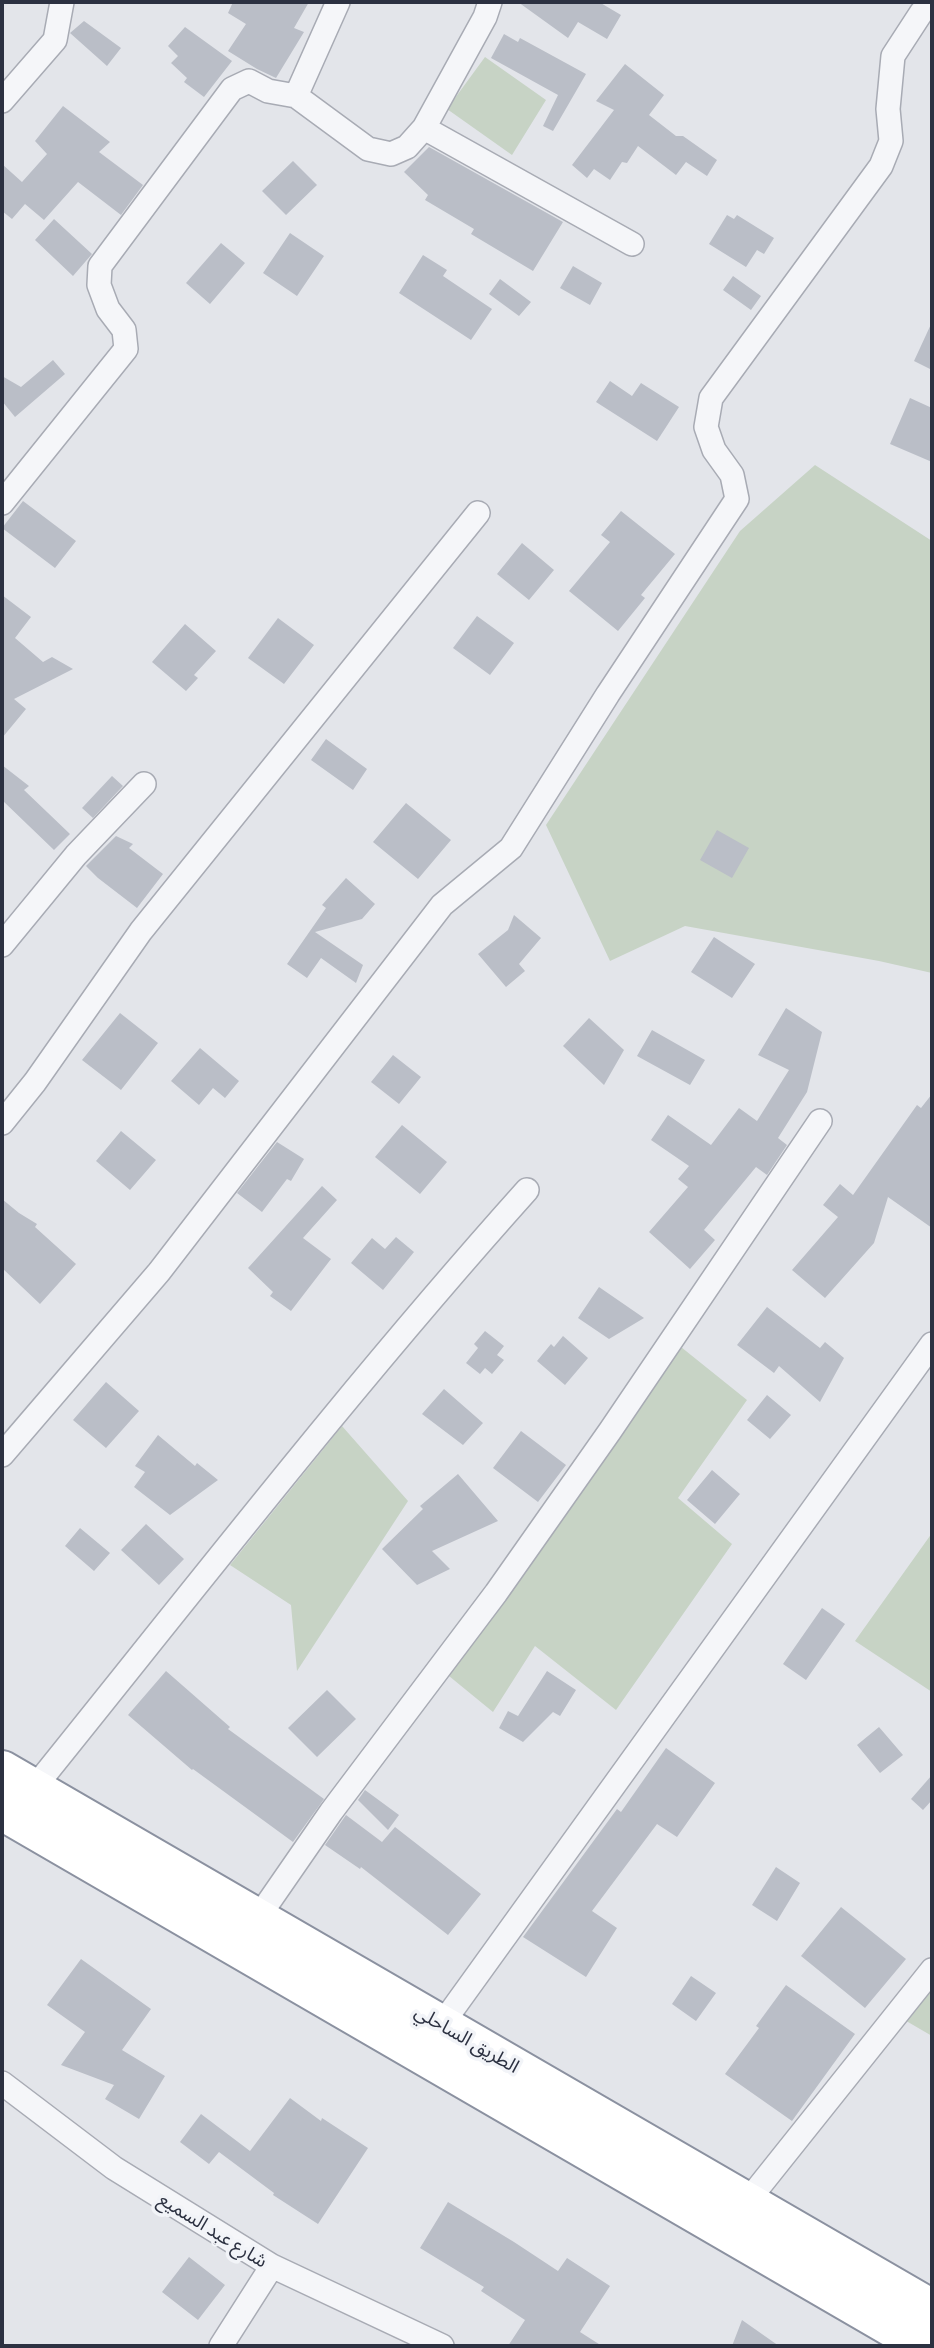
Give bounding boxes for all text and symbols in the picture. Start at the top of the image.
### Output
street label: الطريق الساحلي [411,2000,523,2078]
street label: شارع عبد السميع [154,2187,272,2273]

